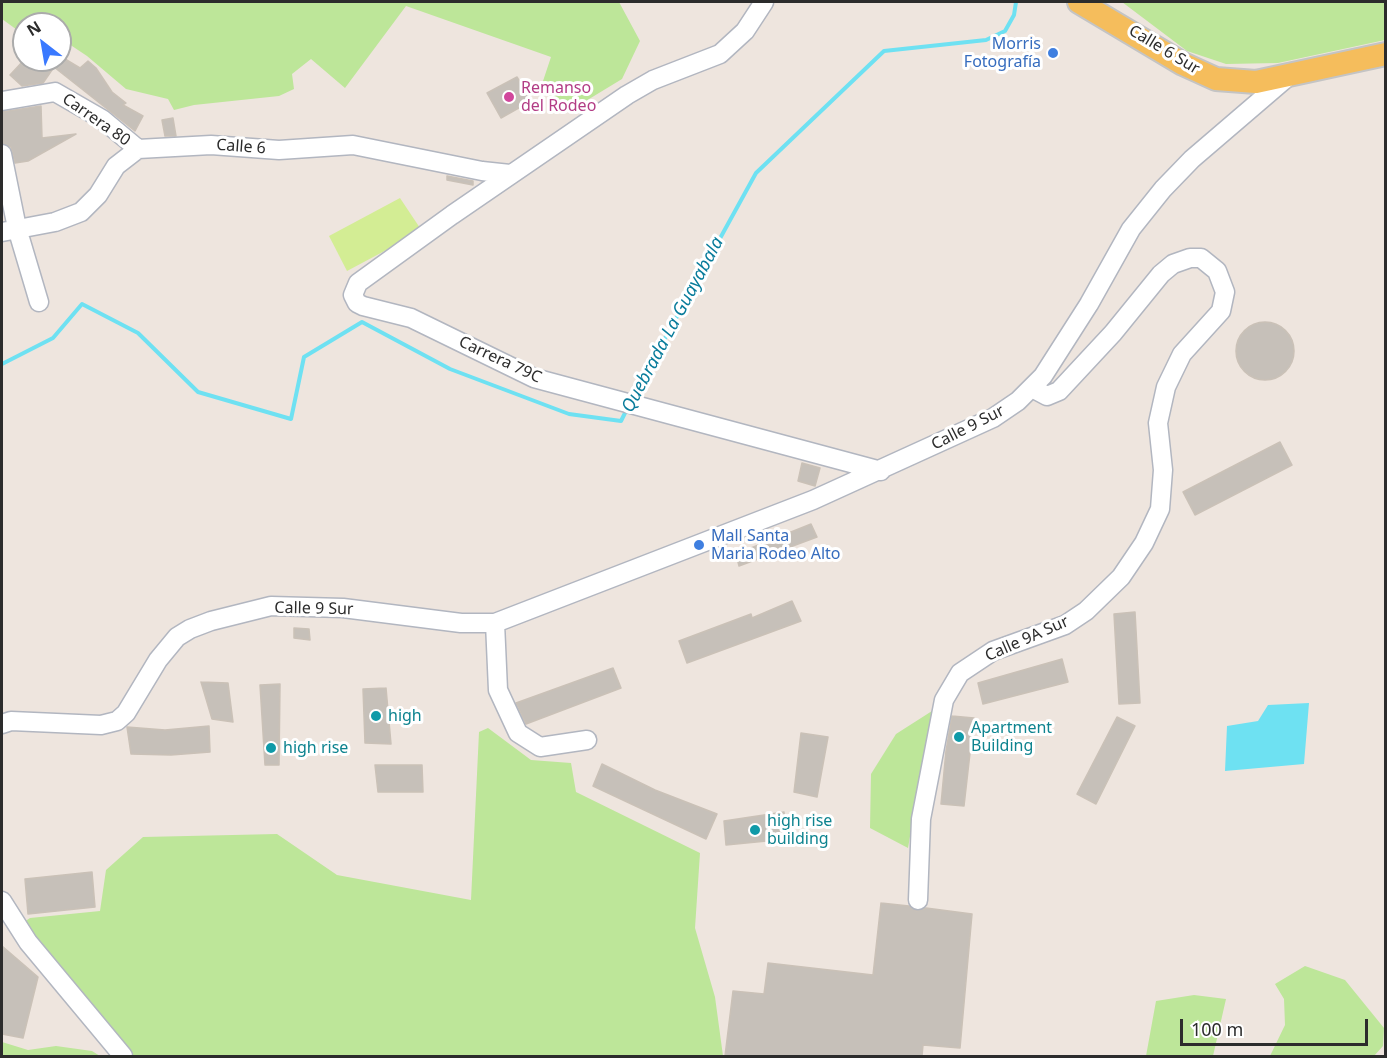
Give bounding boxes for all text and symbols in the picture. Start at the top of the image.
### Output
north arrow [12,12,72,72]
text: N [23,16,45,41]
street label: Calle 6 Sur [1125,21,1203,79]
place label: Morris Fotografía [964,34,1041,72]
marker: Morris Fotografía [1046,46,1060,60]
place label: Remanso del Rodeo [521,78,596,116]
street label: Carrera 80 [58,90,134,150]
marker: Remanso del Rodeo [502,90,516,104]
street label: Calle 6 [216,136,266,158]
water label: Quebrada La Guayabala [618,234,728,416]
street label: Carrera 79C [456,333,544,387]
street label: Calle 9 Sur [928,401,1008,455]
place label: Mall Santa Maria Rodeo Alto [711,526,841,564]
marker: Mall Santa Maria Rodeo Alto [692,538,706,552]
street label: Calle 9 Sur [274,599,354,619]
street label: Calle 9A Sur [982,612,1072,666]
place label: high [388,706,422,726]
marker: high [369,709,383,723]
place label: Apartment Building [971,718,1052,756]
marker: Apartment Building [952,730,966,744]
place label: high rise [283,738,348,758]
marker: high rise [264,741,278,755]
place label: high rise building [767,811,832,849]
marker: high rise building [748,823,762,837]
scale bar [1183,1007,1370,1045]
text: 100 m [1191,1017,1243,1041]

